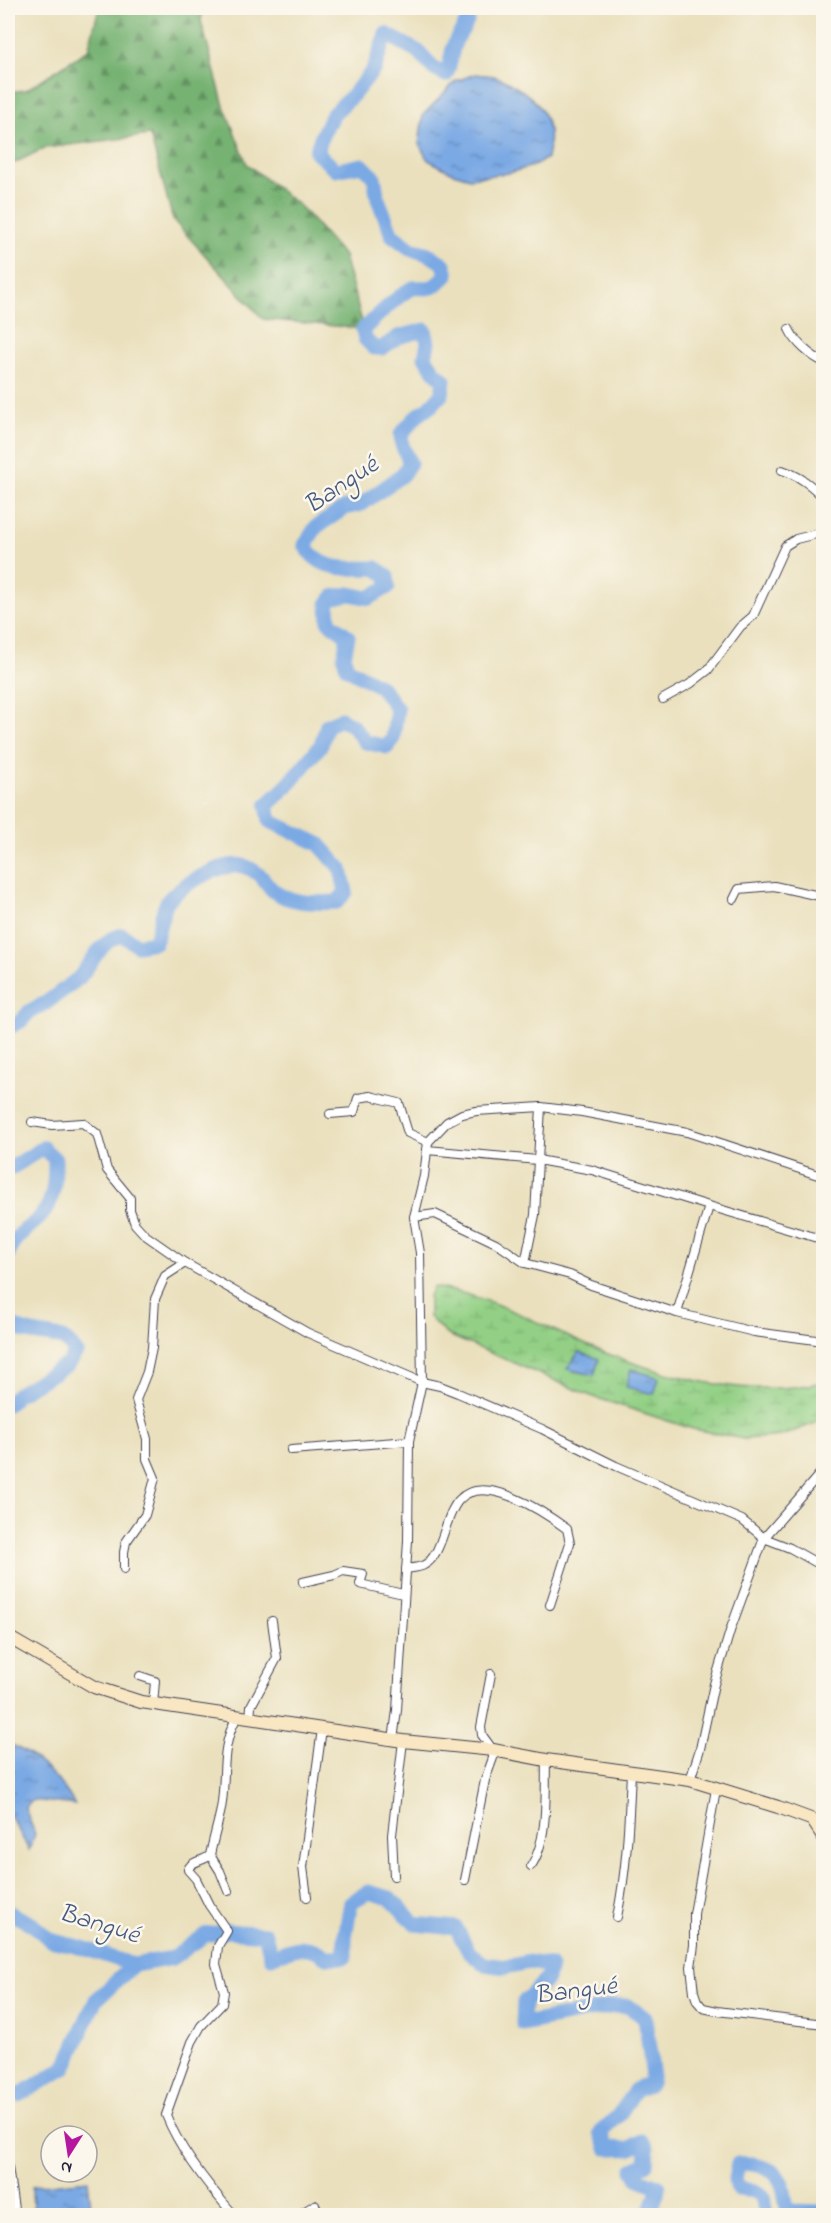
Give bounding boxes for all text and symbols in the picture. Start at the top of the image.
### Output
water label: Bangué [297,446,388,525]
water label: Bangué [54,1895,145,1956]
water label: Bangué [533,1968,621,2016]
north arrow [39,2124,99,2184]
text: N [58,2154,74,2180]

